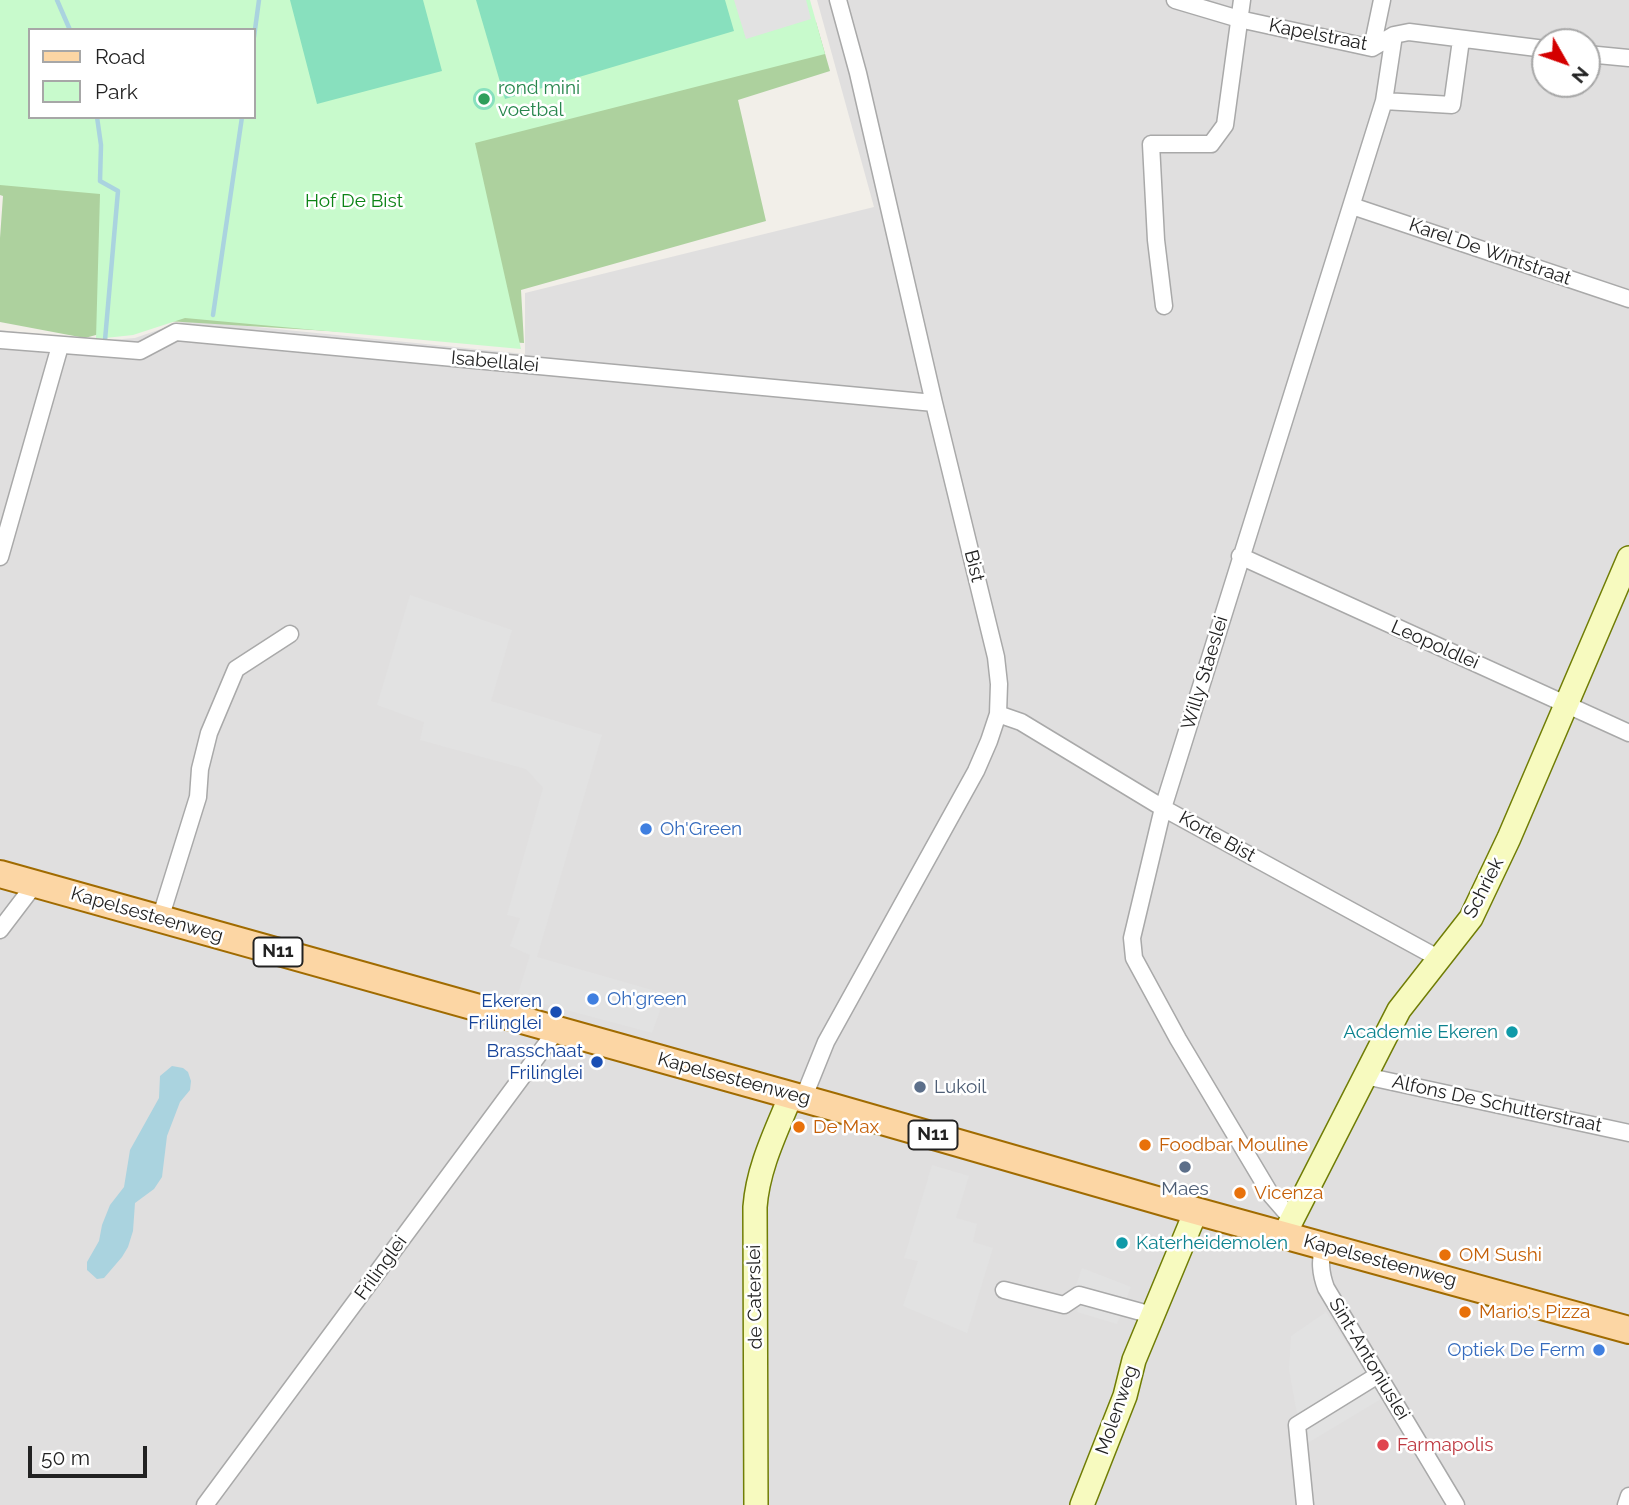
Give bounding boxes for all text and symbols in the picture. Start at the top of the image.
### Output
street label: Kapelstraat [1267,14,1369,56]
legend [28,28,256,119]
north arrow [1531,28,1601,98]
text: Road [95,44,145,69]
text: N [1567,63,1594,88]
place label: rond mini voetbal [498,77,580,121]
text: Park [95,79,138,104]
marker: rond mini voetbal [476,91,492,107]
park label: Hof De Bist [305,190,403,212]
street label: Karel De Wintstraat [1406,214,1574,290]
street label: Isabellalei [450,347,540,377]
street label: Bist [959,548,989,584]
street label: Willy Staeslei [1177,613,1233,733]
street label: Leopoldlei [1388,616,1482,674]
street label: Korte Bist [1175,807,1259,867]
place label: Oh'Green [660,818,742,840]
marker: Oh'Green [638,821,654,837]
street label: Schriek [1459,854,1509,922]
street label: Kapelsesteenweg [68,882,226,948]
road number: N11 [254,937,302,967]
place label: Oh'green [607,988,687,1010]
place label: Ekeren Frilinglei [468,990,542,1034]
marker: Oh'green [585,991,601,1007]
marker: Ekeren Frilinglei [548,1004,564,1020]
place label: Academie Ekeren [1343,1021,1498,1043]
marker: Academie Ekeren [1504,1024,1520,1040]
place label: Brasschaat Frilinglei [487,1040,583,1084]
street label: Kapelsesteenweg [655,1048,813,1110]
marker: Brasschaat Frilinglei [589,1054,605,1070]
street label: Alfons De Schutterstraat [1390,1071,1604,1137]
place label: Lukoil [934,1076,987,1098]
marker: Lukoil [912,1079,928,1095]
place label: De Max [813,1116,879,1138]
marker: De Max [791,1119,807,1135]
road number: N11 [908,1120,958,1150]
place label: Foodbar Mouline [1159,1134,1308,1156]
marker: Foodbar Mouline [1137,1137,1153,1153]
marker: Maes [1177,1159,1193,1175]
place label: Maes [1161,1178,1209,1200]
place label: Vicenza [1254,1182,1323,1204]
marker: Vicenza [1232,1185,1248,1201]
street label: Kapelsesteenweg [1301,1230,1459,1292]
street label: Frilinglei [350,1231,412,1305]
place label: Katerheidemolen [1136,1232,1288,1254]
marker: Katerheidemolen [1114,1235,1130,1251]
street label: de Caterslei [743,1244,767,1350]
place label: OM Sushi [1459,1244,1542,1266]
marker: OM Sushi [1437,1247,1453,1263]
street label: Sint-Antoniuslei [1324,1294,1414,1424]
place label: Mario's Pizza [1479,1301,1590,1323]
marker: Mario's Pizza [1457,1304,1473,1320]
place label: Optiek De Ferm [1447,1339,1585,1361]
marker: Optiek De Ferm [1591,1342,1607,1358]
street label: Molenweg [1091,1362,1143,1458]
scale bar [32,1432,150,1476]
place label: Farmapolis [1397,1434,1493,1456]
marker: Farmapolis [1375,1437,1391,1453]
text: 50 m [41,1445,90,1470]

